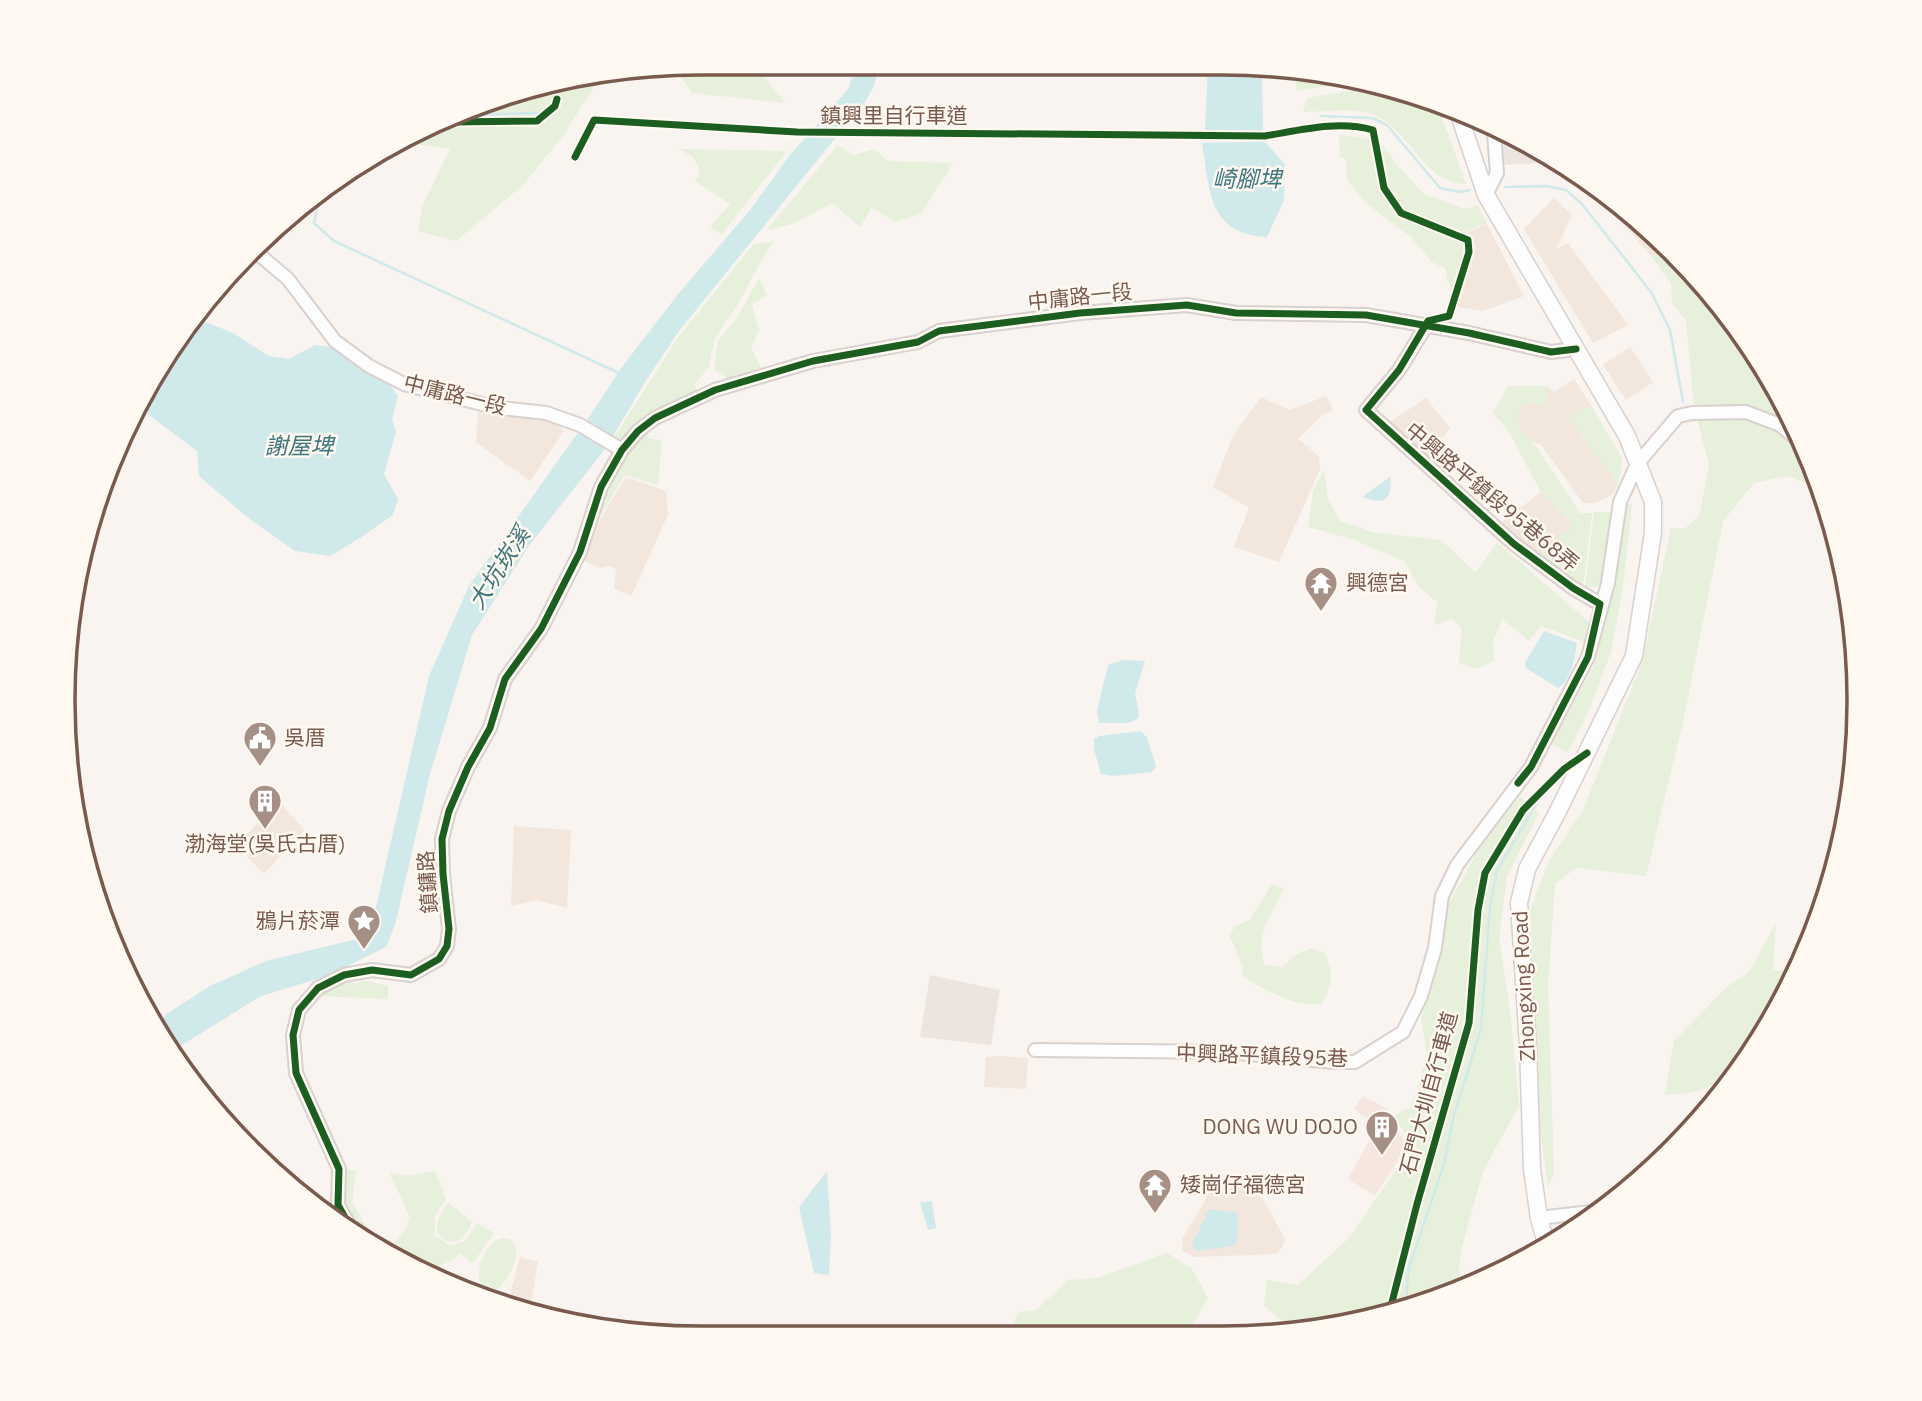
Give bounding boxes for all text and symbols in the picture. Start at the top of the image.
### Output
street label: 鎮興里自行車道 [821,101,968,129]
water label: 崎腳埤 [1213,163,1285,193]
street label: 中庸路一段 [1026,277,1134,315]
street label: 中庸路一段 [401,368,510,420]
street label: 中興路平鎮段95巷68弄 [1400,415,1585,577]
water label: 謝屋埤 [265,430,337,460]
water label: 大坑崁溪 [461,518,537,614]
temple icon: 興德宮 [1302,564,1340,613]
place label: 興德宮 [1346,568,1409,596]
public building icon: 吳厝 [241,719,279,768]
place label: 吳厝 [284,723,326,751]
building icon: 渤海堂(吳氏古厝) [246,782,284,831]
place label: 渤海堂(吳氏古厝) [184,829,346,857]
street label: 鎮鏞路 [411,850,443,914]
place icon: 鴉片菸潭 [345,902,383,951]
place label: 鴉片菸潭 [256,906,340,934]
street label: Zhongxing Road [1505,910,1541,1062]
street label: 石門大圳自行車道 [1393,1008,1463,1178]
street label: 中興路平鎮段95巷 [1175,1038,1349,1072]
building icon: DONG WU DOJO [1363,1108,1401,1157]
place label: DONG WU DOJO [1202,1112,1358,1140]
temple icon: 矮崗仔福德宮 [1136,1166,1174,1215]
place label: 矮崗仔福德宮 [1180,1170,1306,1198]

